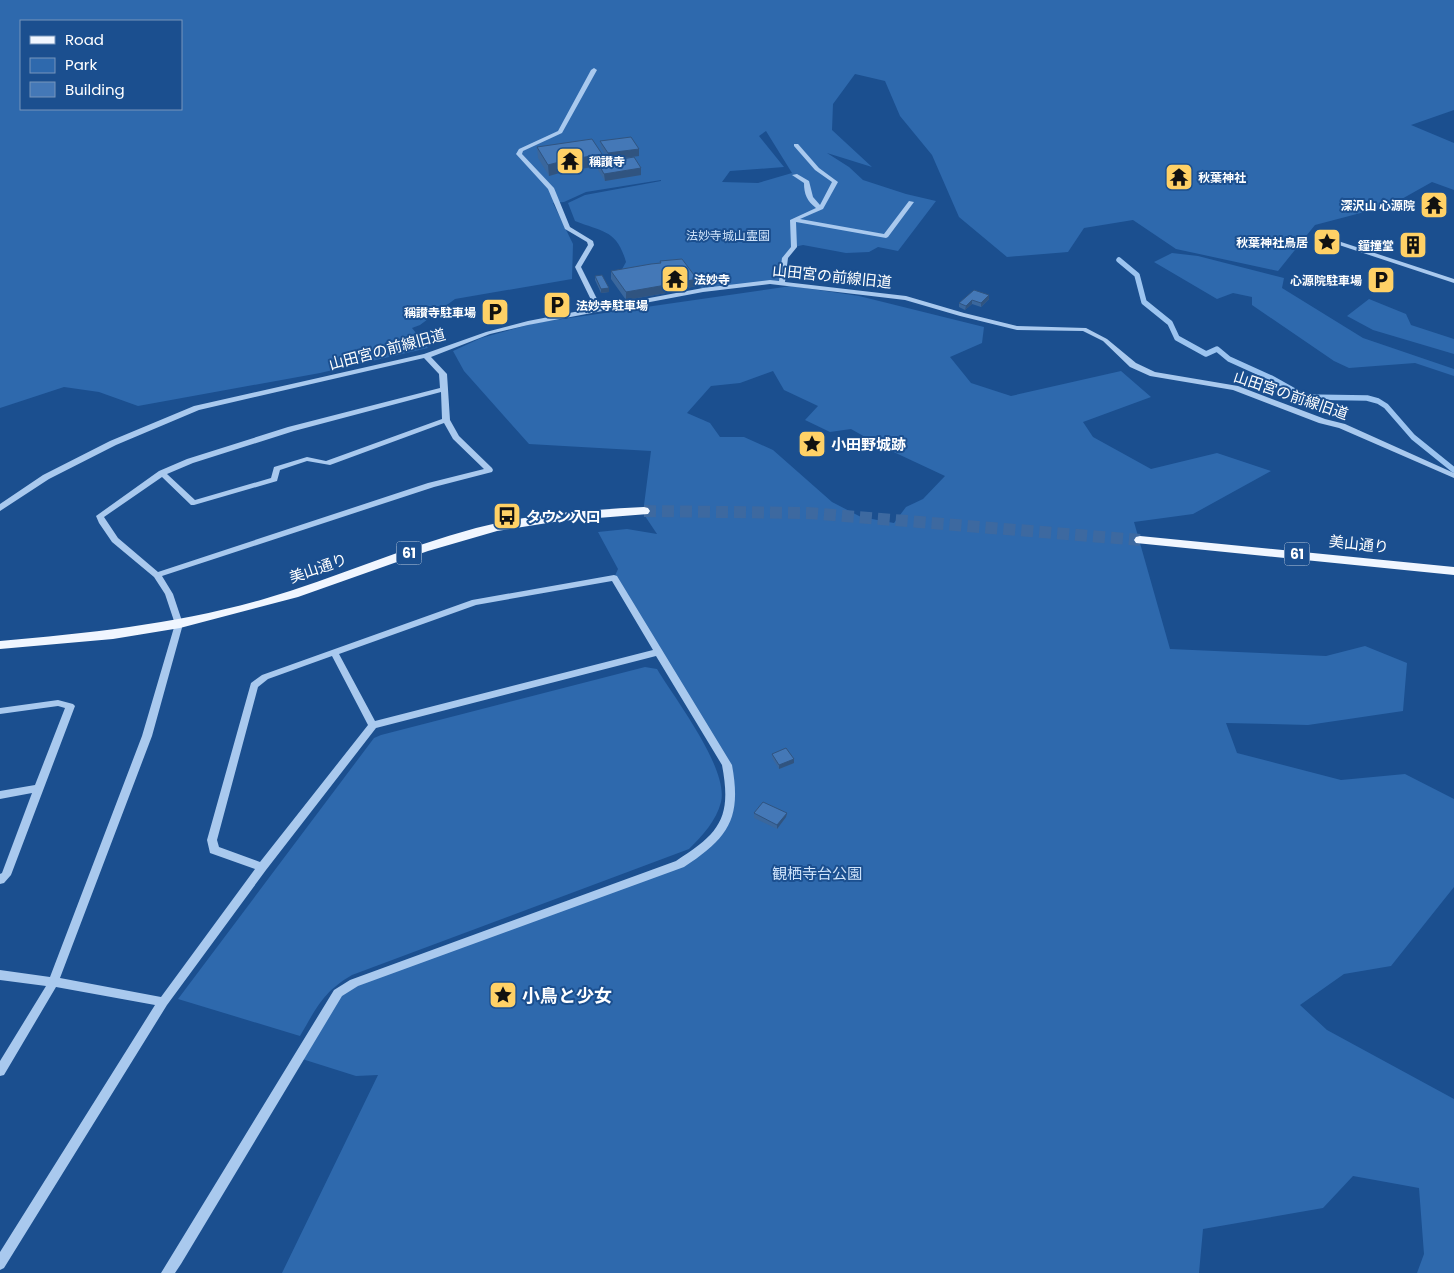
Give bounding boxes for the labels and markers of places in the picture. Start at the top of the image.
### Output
temple icon: 稱讃寺 [555,146,585,176]
place label: 稱讃寺 [589,153,625,170]
temple icon: 秋葉神社 [1164,162,1194,192]
place label: 秋葉神社 [1198,169,1246,186]
temple icon: 深沢山 心源院 [1419,190,1449,220]
place label: 深沢山 心源院 [1340,197,1415,214]
place icon: 秋葉神社鳥居 [1312,227,1342,257]
building icon: 鐘撞堂 [1398,230,1428,260]
place label: 秋葉神社鳥居 [1236,234,1308,251]
place label: 鐘撞堂 [1357,237,1394,254]
temple icon: 法妙寺 [660,264,690,294]
parking icon: 心源院駐車場 [1366,265,1396,295]
place label: 法妙寺 [694,271,730,288]
place label: 心源院駐車場 [1290,272,1362,289]
parking icon: 法妙寺駐車場 [542,290,572,320]
parking icon: 稱讃寺駐車場 [480,297,510,327]
place label: 法妙寺駐車場 [576,297,648,314]
place label: 稱讃寺駐車場 [404,304,476,321]
place icon: 小田野城跡 [797,429,827,459]
place label: 小田野城跡 [831,434,906,455]
bus stop icon: タウン入口 [492,501,522,531]
place label: タウン入口 [526,506,601,527]
place icon: 小鳥と少女 [488,980,518,1010]
place label: 小鳥と少女 [522,983,612,1008]

